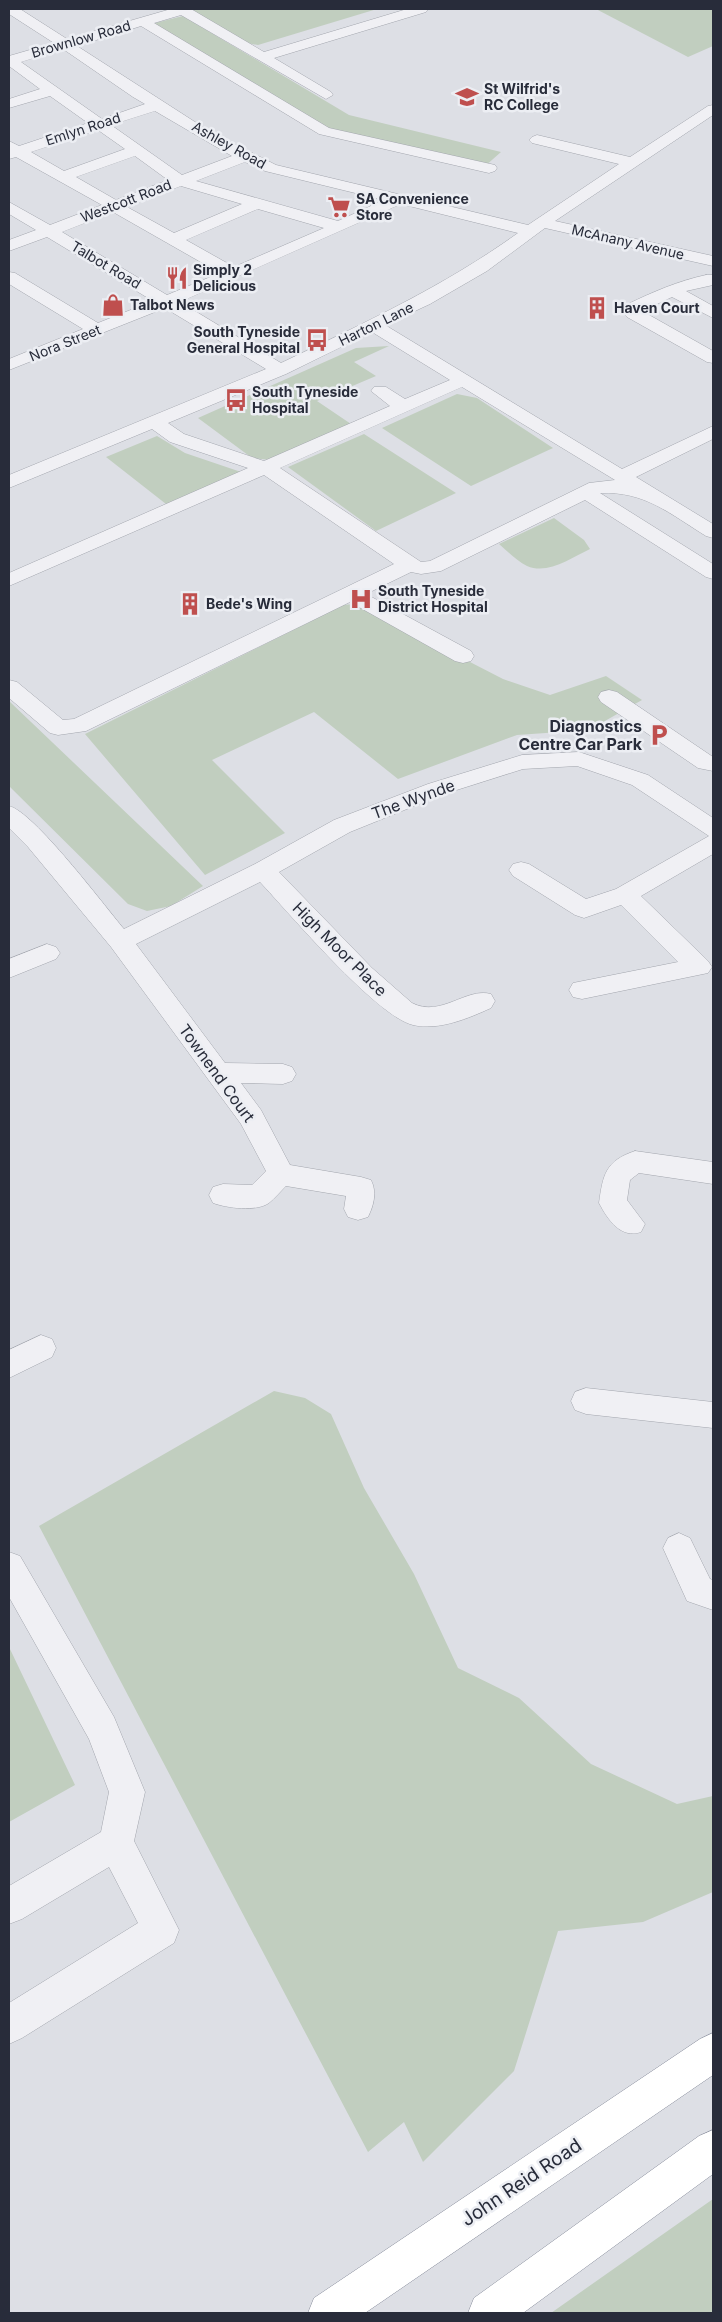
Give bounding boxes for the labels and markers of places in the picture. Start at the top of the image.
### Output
place label: St Wilfrid's RC College [484,80,560,113]
school or university icon: St Wilfrid's RC College [454,84,480,110]
place label: SA Convenience Store [356,190,469,223]
supermarket icon: SA Convenience Store [326,194,352,220]
place label: Simply 2 Delicious [193,261,256,294]
restaurant icon: Simply 2 Delicious [164,265,190,291]
shop icon: Talbot News [100,292,126,318]
building icon: Haven Court [584,295,610,321]
place label: Talbot News [130,296,215,313]
place label: Haven Court [614,299,700,316]
place label: South Tyneside General Hospital [187,323,300,356]
bus stop icon: South Tyneside General Hospital [304,327,330,353]
place label: South Tyneside Hospital [252,383,358,416]
bus stop icon: South Tyneside Hospital [223,387,249,413]
place label: South Tyneside District Hospital [378,582,488,615]
hospital icon: South Tyneside District Hospital [348,586,374,612]
building icon: Bede's Wing [177,591,203,617]
place label: Bede's Wing [206,595,292,612]
place label: Diagnostics Centre Car Park [518,716,643,754]
parking icon: Diagnostics Centre Car Park [646,722,672,748]

